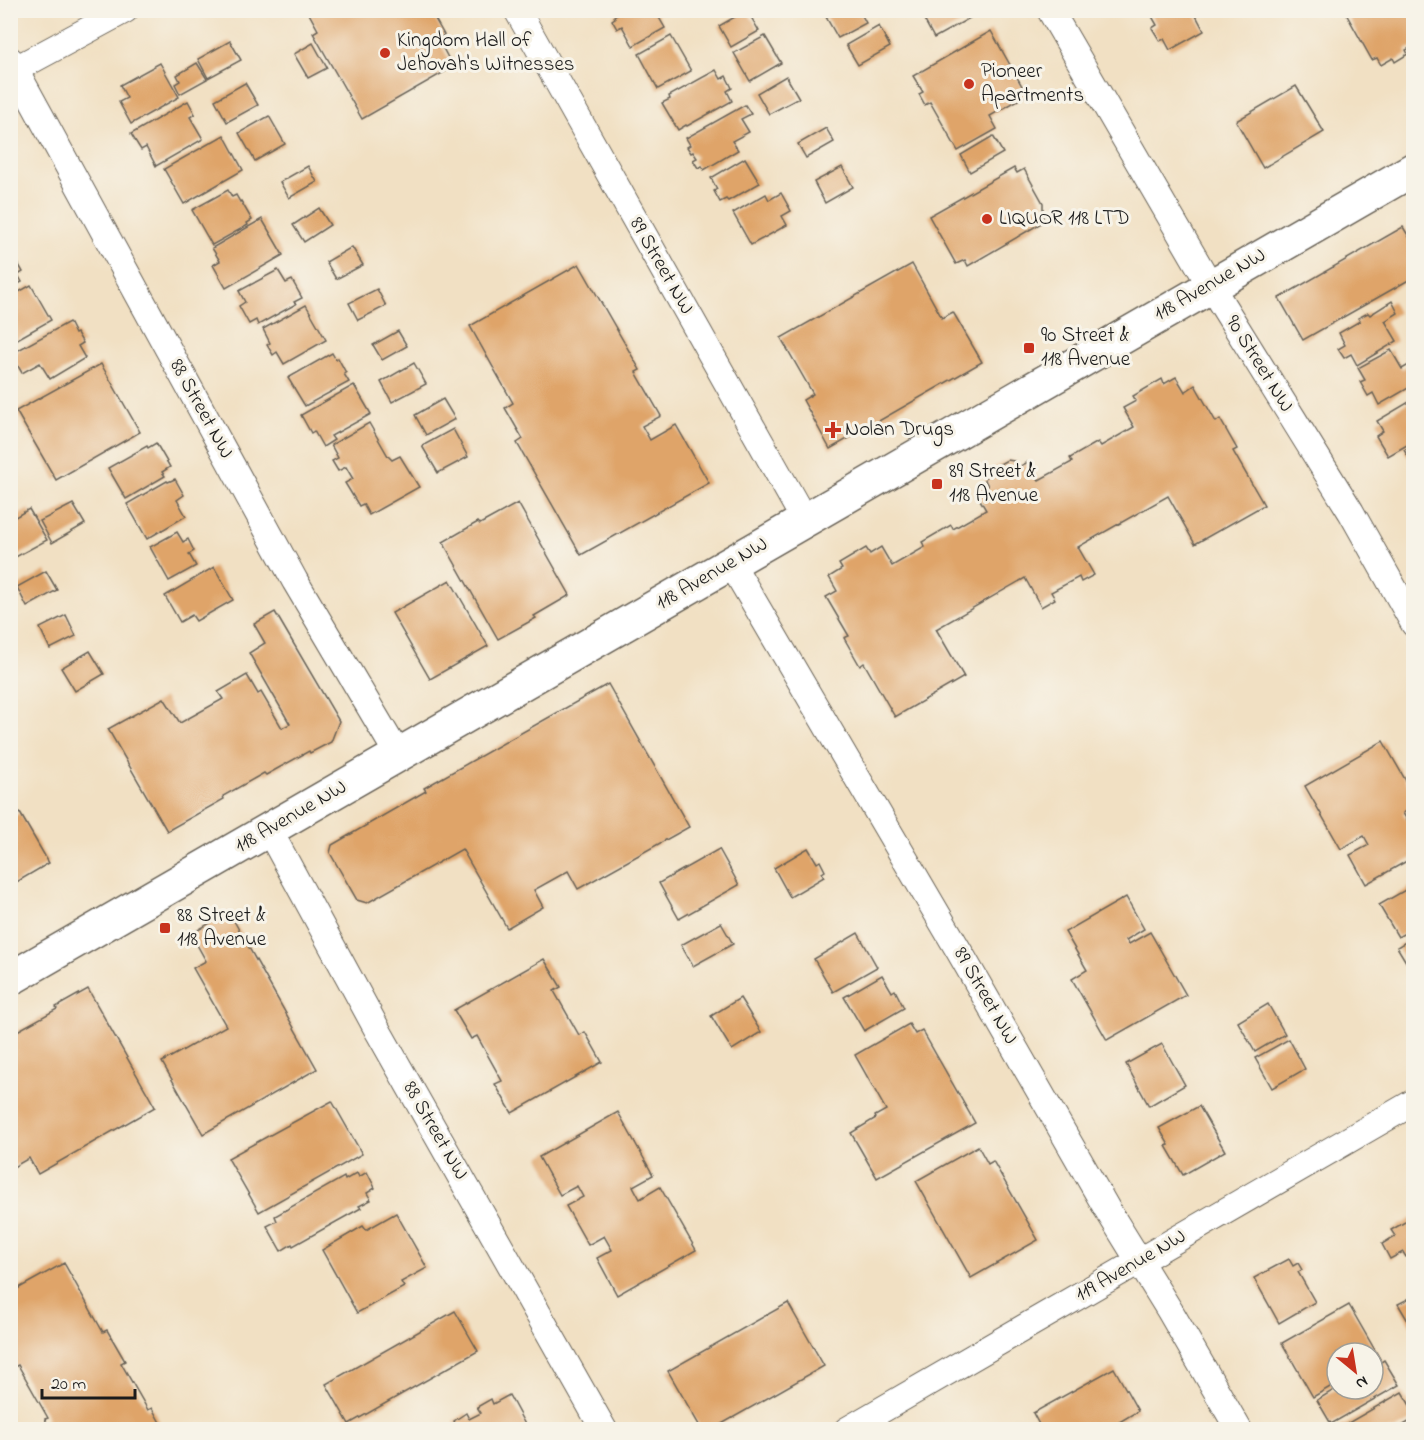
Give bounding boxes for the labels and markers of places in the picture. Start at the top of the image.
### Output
place label: Kingdom Hall of Jehovah's Witnesses [397,26,575,80]
marker: Kingdom Hall of Jehovah's Witnesses [378,46,392,60]
place label: Pioneer Apartments [981,57,1084,111]
marker: Pioneer Apartments [962,77,976,91]
place label: LIQUOR 118 LTD [999,204,1130,234]
marker: LIQUOR 118 LTD [980,212,994,226]
place label: 90 Street & 118 Avenue [1041,321,1131,375]
marker: 90 Street & 118 Avenue [1022,341,1036,355]
place label: Nolan Drugs [845,415,954,447]
marker: Nolan Drugs [826,423,840,437]
place label: 89 Street & 118 Avenue [949,457,1039,511]
marker: 89 Street & 118 Avenue [930,477,944,491]
place label: 88 Street & 118 Avenue [177,901,267,955]
marker: 88 Street & 118 Avenue [158,921,172,935]

